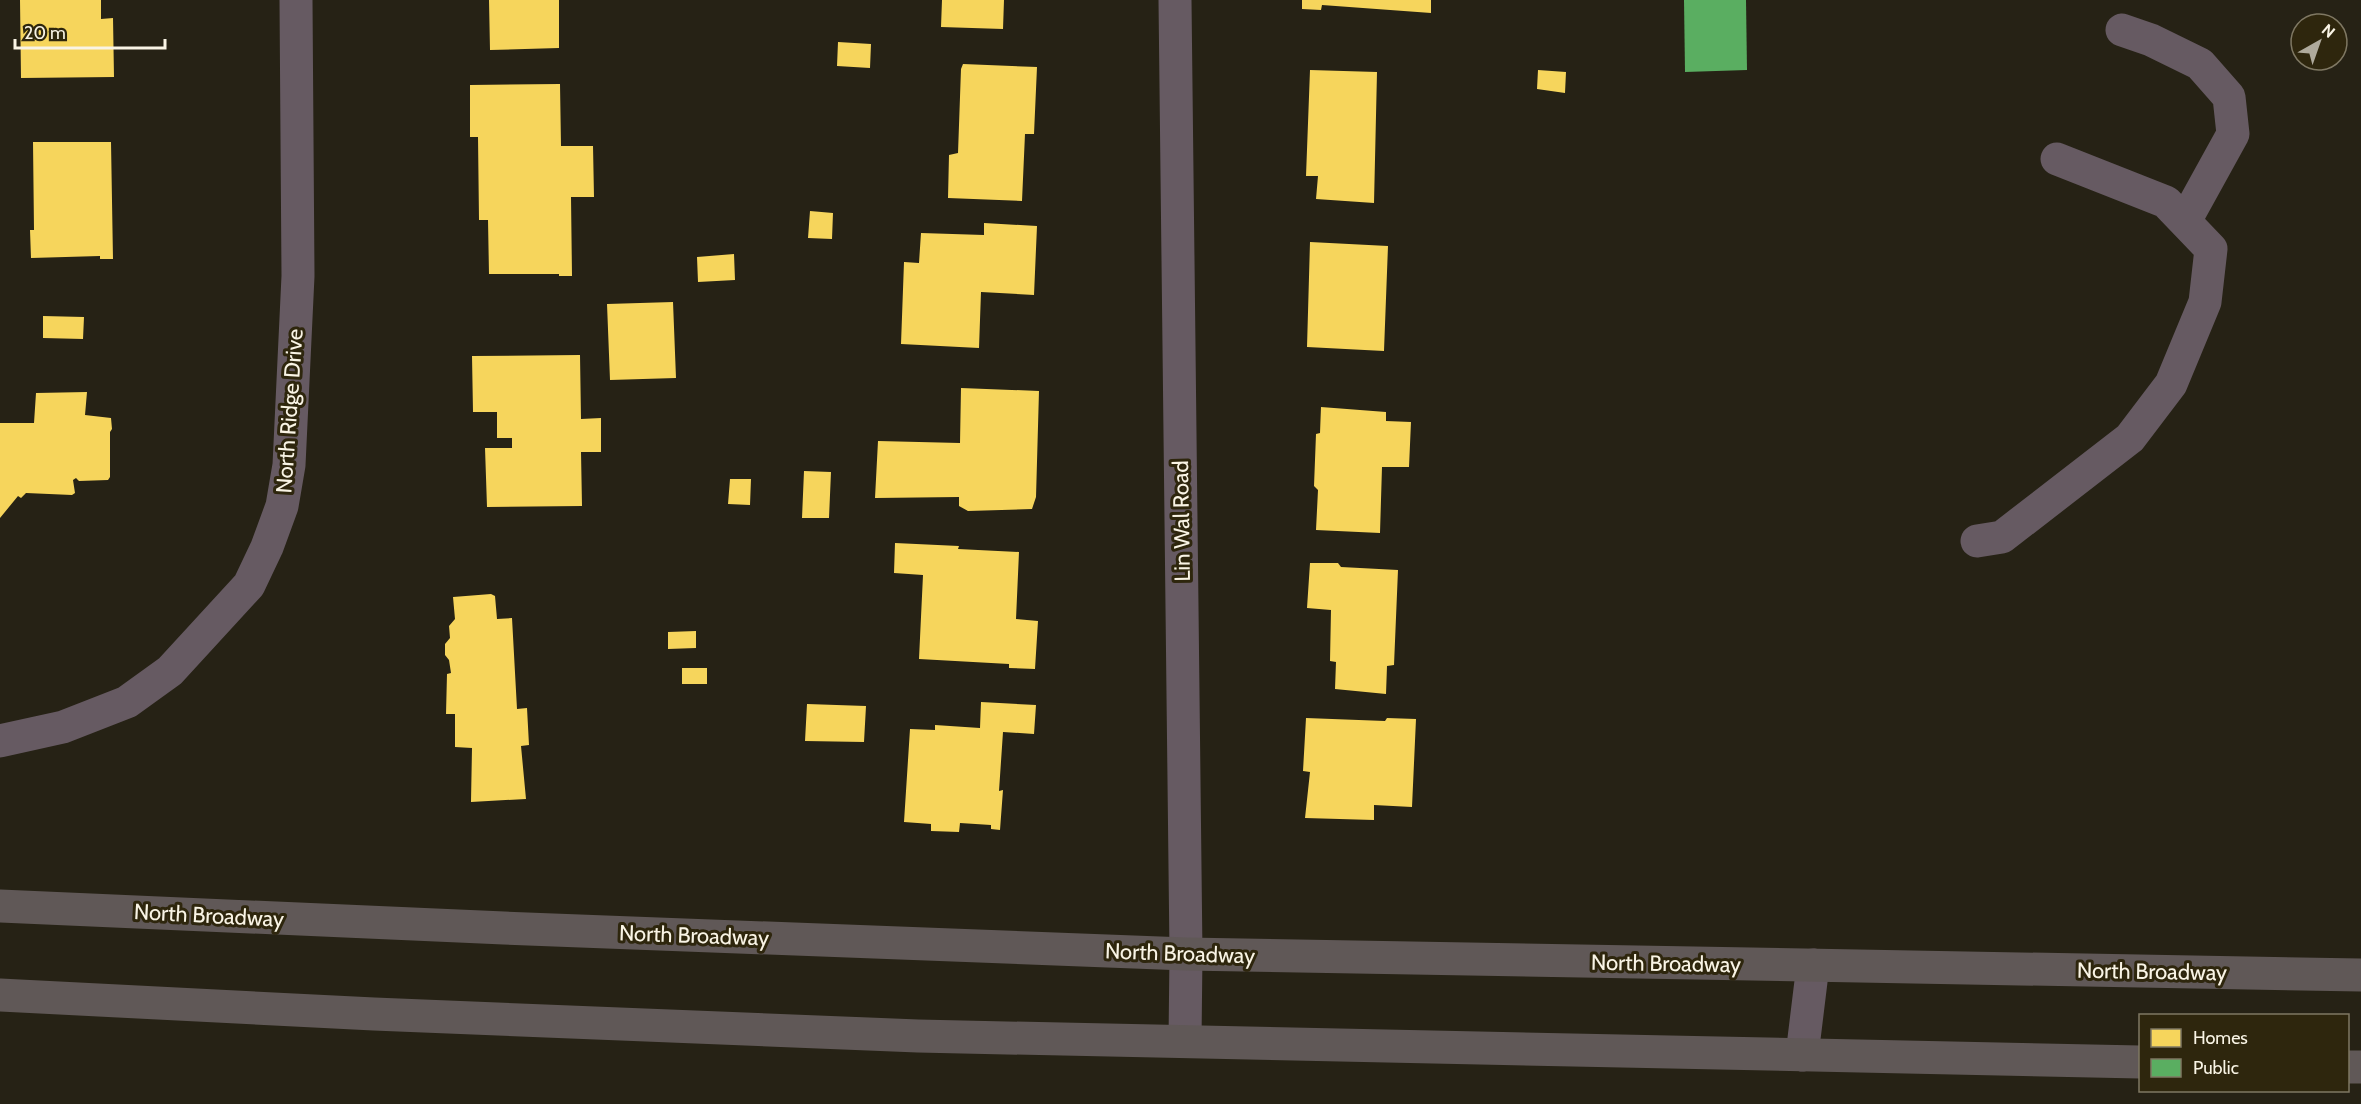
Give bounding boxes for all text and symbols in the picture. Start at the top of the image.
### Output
scale bar [15,12,165,50]
north arrow [2289,12,2349,72]
text: N [2318,20,2339,42]
text: 20 m [24,22,66,44]
street label: North Ridge Drive [270,328,309,494]
street label: Lin Wal Road [1167,460,1196,582]
street label: North Broadway [133,898,285,933]
street label: North Broadway [618,919,769,952]
street label: North Broadway [1104,937,1255,970]
street label: North Broadway [1591,949,1741,978]
street label: North Broadway [2077,957,2227,986]
legend [2139,1014,2349,1092]
text: Homes [2193,1027,2248,1049]
text: Public [2193,1057,2239,1079]

